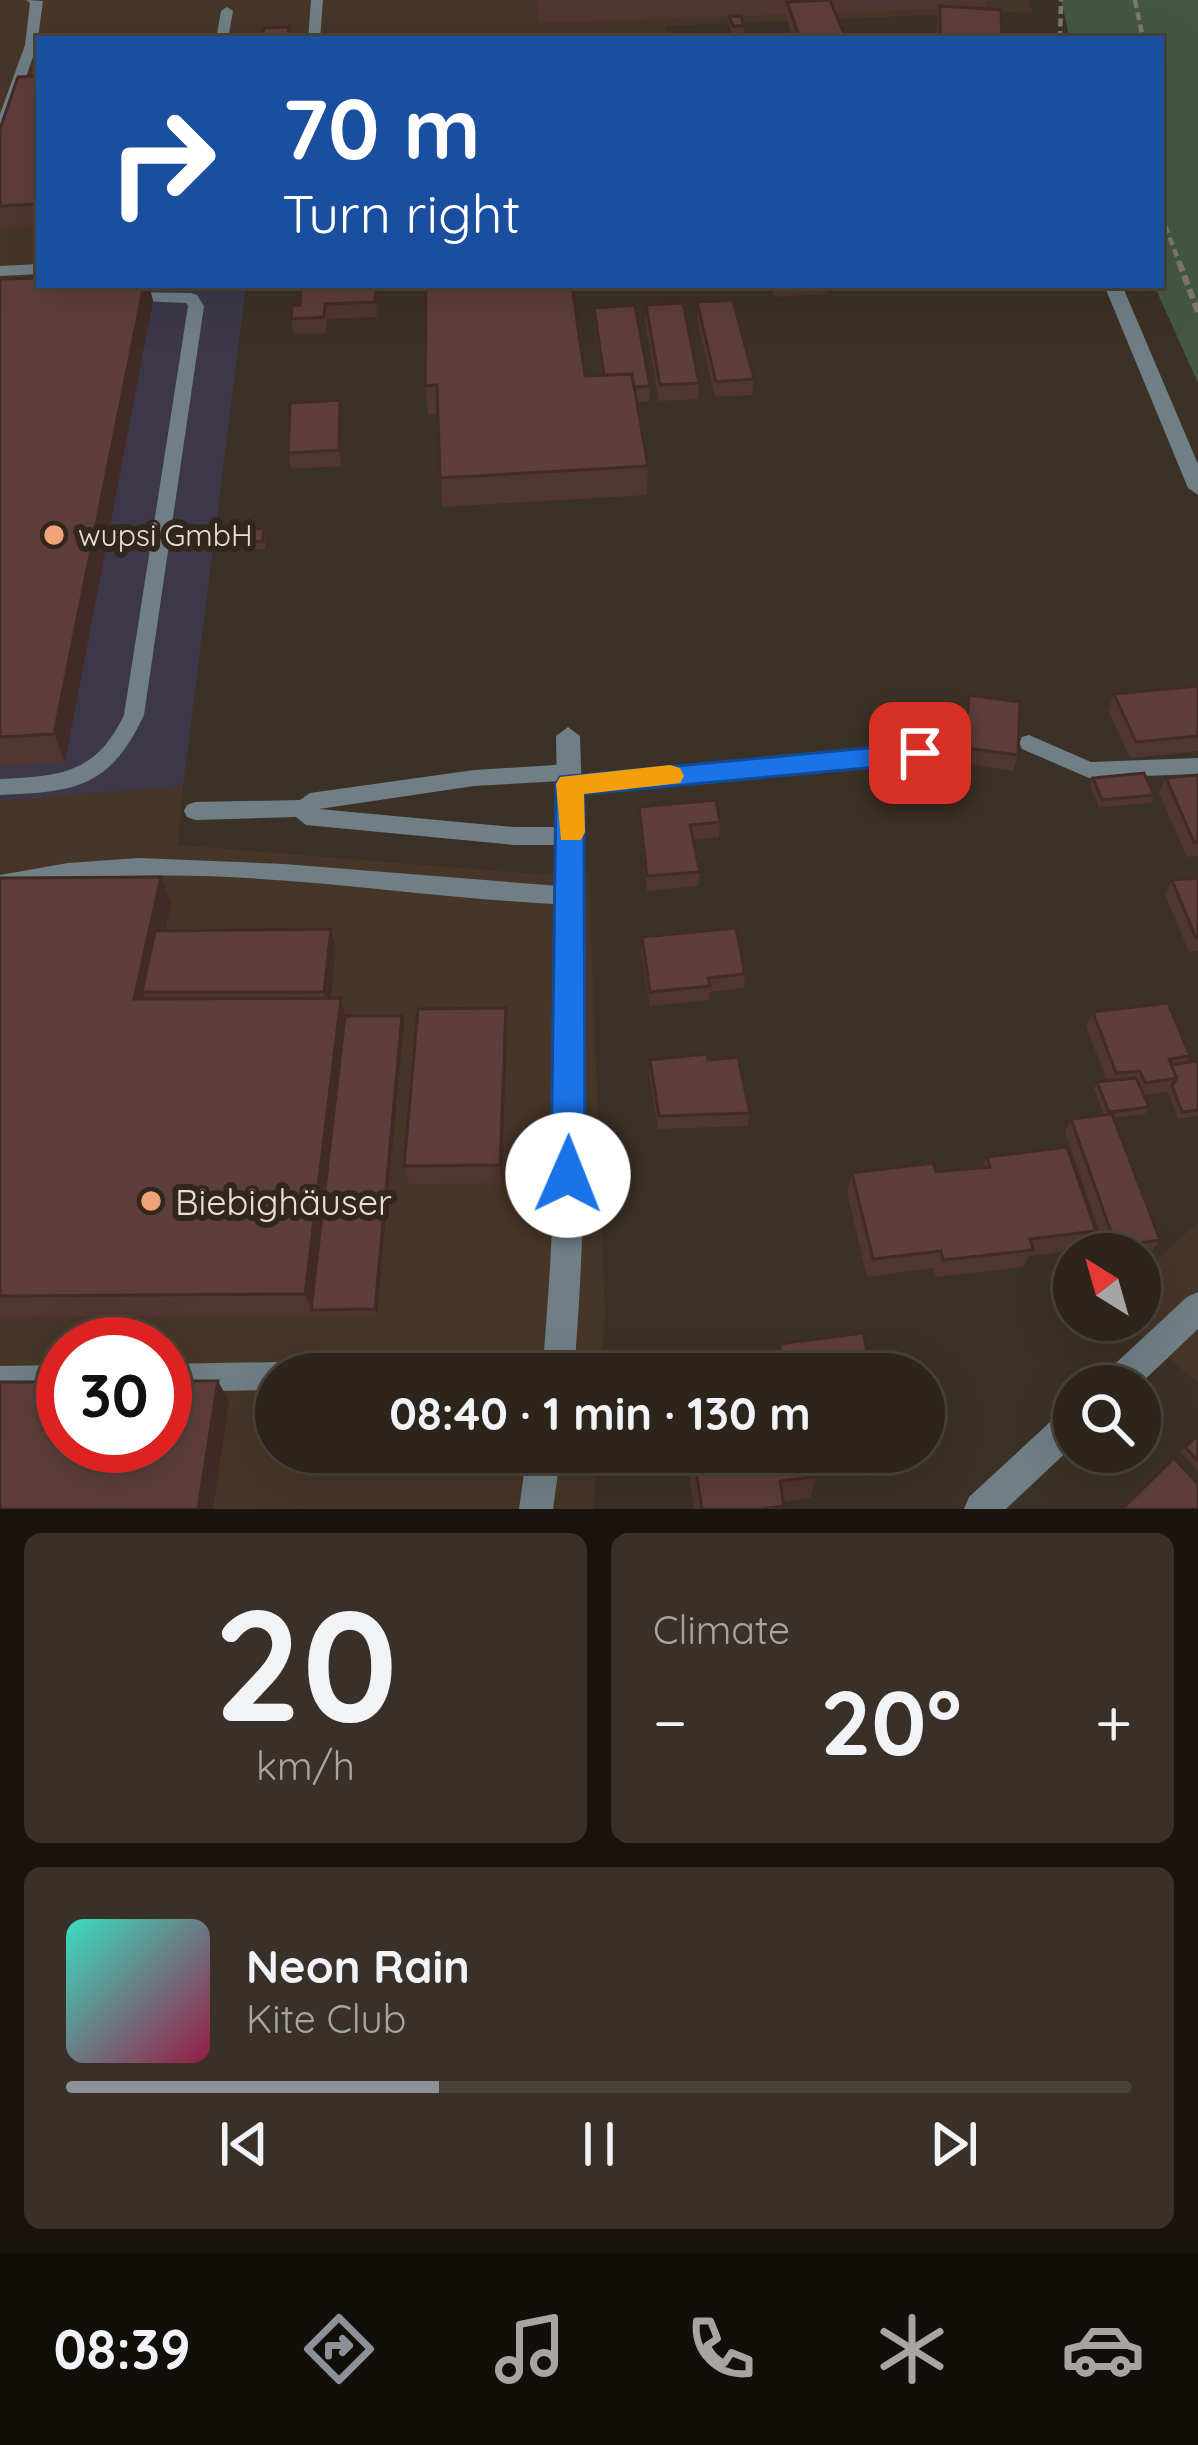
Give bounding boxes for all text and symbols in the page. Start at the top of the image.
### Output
text: 70 m [282,75,481,180]
icon: right [84,84,240,240]
text: Turn right [282,179,521,247]
place label: wupsi GmbH [78,516,252,554]
marker: wupsi GmbH [41,522,67,548]
pin [869,702,971,804]
icon: arrive [887,720,953,786]
position arrow [505,1112,631,1238]
place label: Biebighäuser [175,1179,392,1224]
marker: Biebighäuser [138,1188,164,1214]
north arrow [1053,1233,1161,1341]
map controls [1053,1233,1161,1473]
speed limit sign: 30 [36,1317,192,1473]
button: search [1053,1365,1161,1473]
text: 08:40 · 1 min · 130 m [389,1385,811,1441]
text: 20 [213,1565,398,1760]
text: Climate [653,1605,790,1654]
text: 20° [820,1665,962,1778]
text: − [653,1680,687,1763]
text: + [1095,1680,1132,1763]
text: km/h [256,1741,355,1790]
text: Neon Rain [246,1938,470,1994]
text: Kite Club [246,1994,406,2043]
icon: previous [211,2111,277,2177]
icon: pause [566,2111,632,2177]
icon: next [921,2111,987,2177]
icon: directions [297,2307,381,2391]
icon: music [488,2307,572,2391]
icon: phone [679,2307,763,2391]
icon: climate [870,2307,954,2391]
icon: car [1061,2307,1145,2391]
text: 08:39 [53,2315,191,2383]

